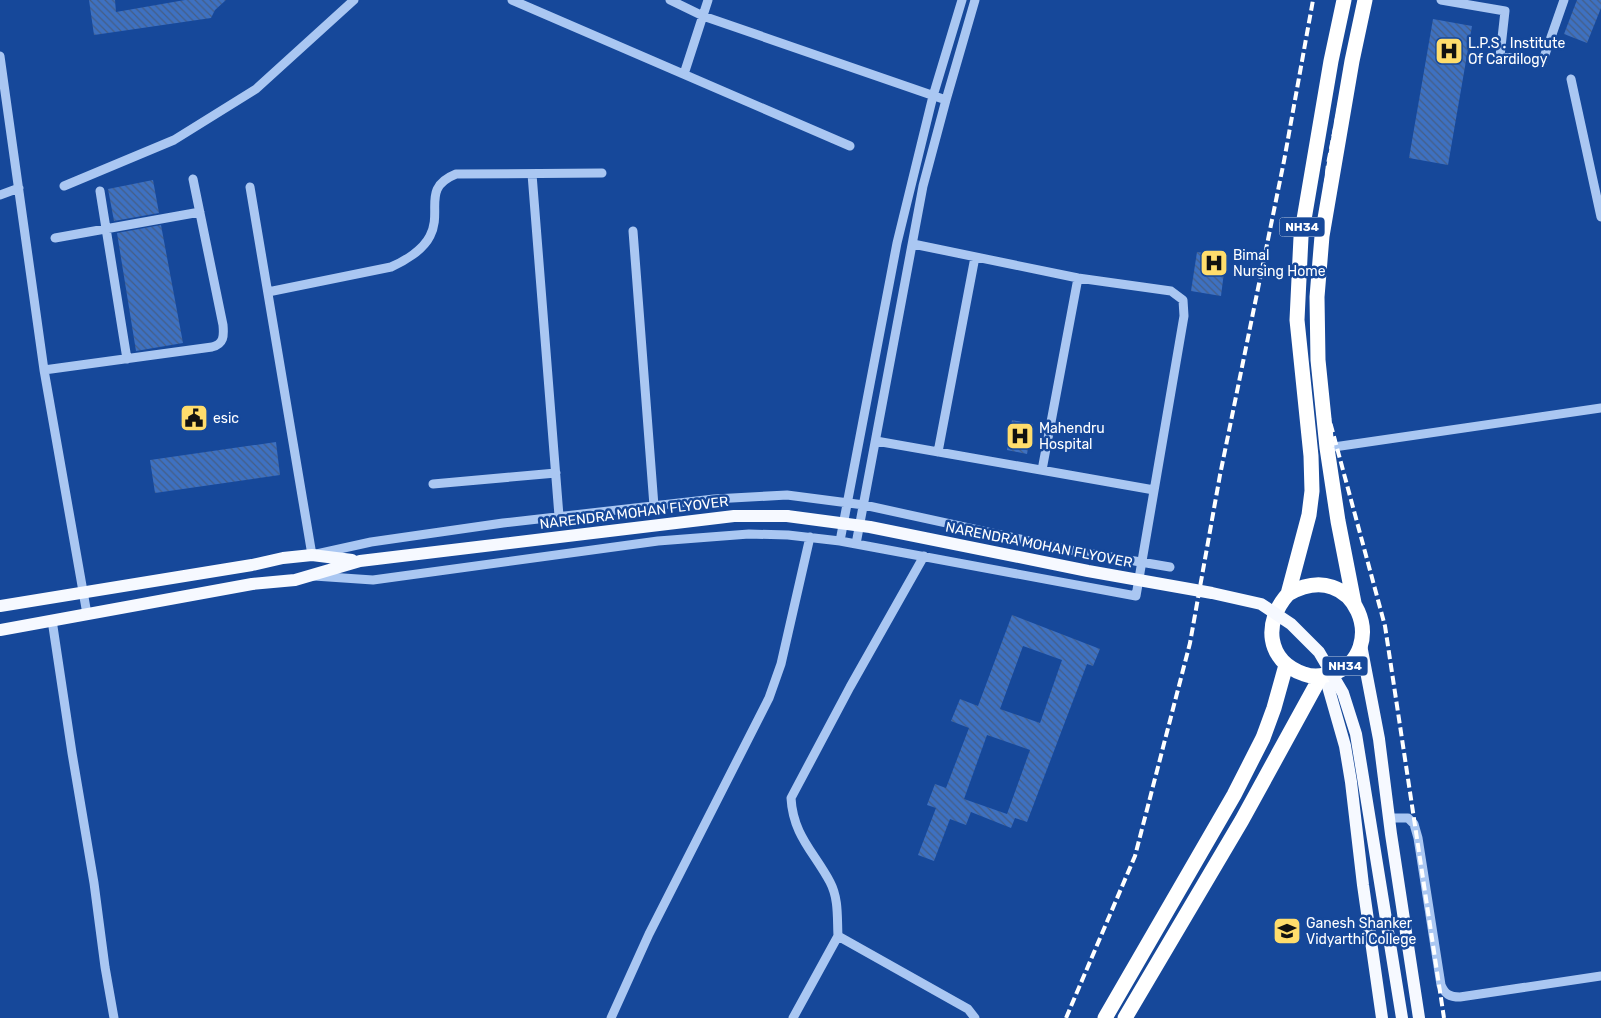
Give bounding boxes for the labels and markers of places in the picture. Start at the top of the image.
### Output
place label: L.P.S . Institute Of Cardilogy [1468,35,1565,68]
hospital icon: L.P.S . Institute Of Cardilogy [1434,36,1464,66]
place label: Bimal Nursing Home [1233,247,1326,280]
hospital icon: Bimal Nursing Home [1199,248,1229,278]
public building icon: esic [179,403,209,433]
place label: esic [213,410,239,427]
place label: Mahendru Hospital [1039,420,1105,453]
hospital icon: Mahendru Hospital [1005,421,1035,451]
place label: Ganesh Shanker Vidyarthi College [1306,915,1417,948]
school or university icon: Ganesh Shanker Vidyarthi College [1272,916,1302,946]

